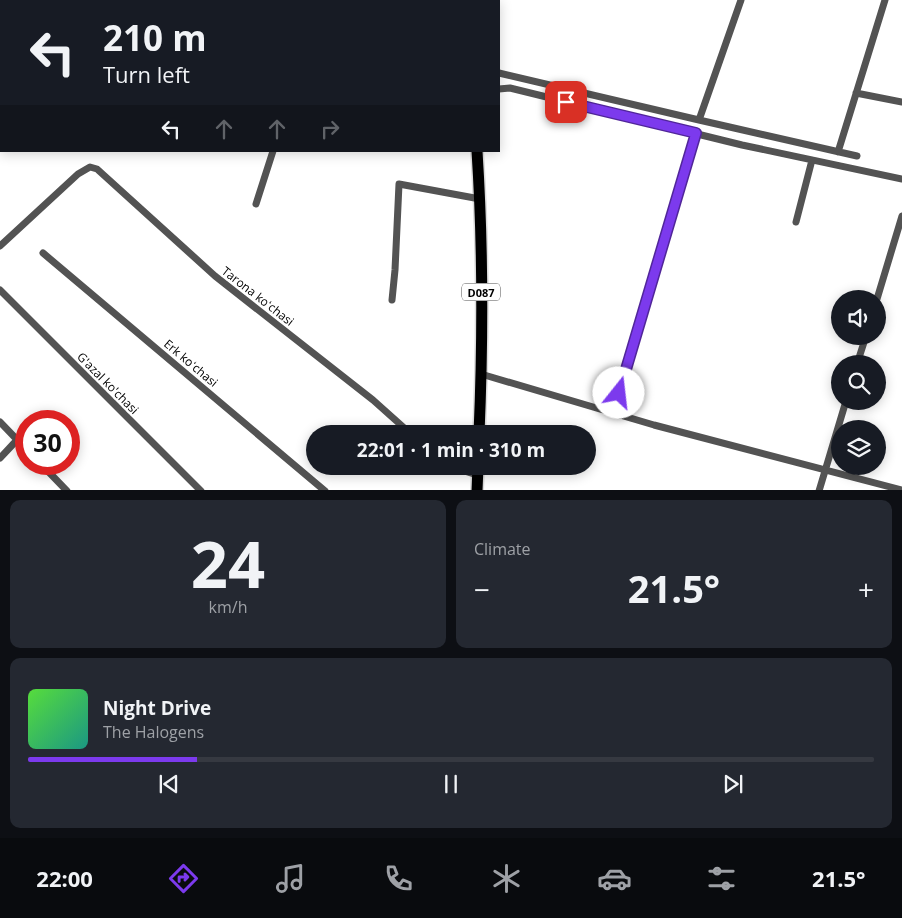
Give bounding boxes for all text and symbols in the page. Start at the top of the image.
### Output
text: 210 m [103,14,207,61]
icon: left [20,20,85,85]
text: Turn left [103,59,190,89]
pin [545,81,587,123]
icon: arrive [552,88,580,116]
icon: left [157,115,185,143]
icon: ahead [210,115,238,143]
icon: ahead [263,115,291,143]
icon: right [316,115,344,143]
street label: Tarona koʻchasi [218,262,298,330]
road number: D087 [462,284,500,300]
map controls [831,290,886,475]
button: sound [831,290,886,345]
street label: Erk koʻchasi [160,335,222,391]
street label: G'azal ko'chasi [73,348,143,418]
button: search [831,355,886,410]
position arrow [592,366,644,418]
speed limit sign: 30 [15,410,80,475]
button: layers [831,420,886,475]
text: 22:01 · 1 min · 310 m [357,437,545,463]
text: 24 [191,519,265,607]
text: Climate [474,538,531,560]
text: 21.5° [628,562,720,614]
text: − [474,570,490,608]
text: + [858,570,874,608]
text: km/h [209,596,247,618]
text: Night Drive [103,695,211,721]
text: The Halogens [103,721,204,743]
icon: previous [155,770,183,798]
icon: pause [437,770,465,798]
icon: next [719,770,747,798]
icon: directions [166,861,201,896]
icon: music [273,861,308,896]
icon: phone [381,861,416,896]
icon: climate [489,861,524,896]
icon: car [597,861,632,896]
icon: filters [704,861,739,896]
text: 22:00 [36,863,93,893]
text: 21.5° [812,863,866,893]

